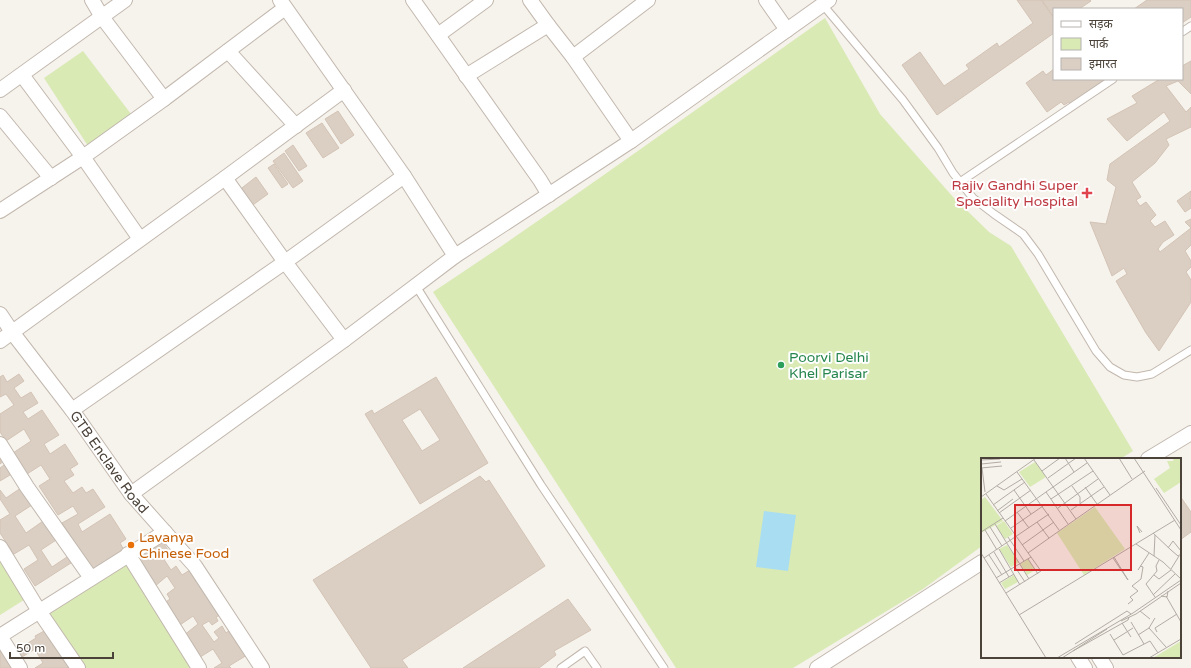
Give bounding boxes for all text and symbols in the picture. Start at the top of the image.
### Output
legend [1053,8,1183,80]
text: सड़क [1089,17,1114,31]
text: पार्क [1089,37,1109,51]
text: इमारत [1089,57,1118,71]
place label: Rajiv Gandhi Super Speciality Hospital [951,177,1079,210]
marker: Rajiv Gandhi Super Speciality Hospital [1081,187,1093,199]
place label: Poorvi Delhi Khel Parisar [789,349,869,382]
marker: Poorvi Delhi Khel Parisar [776,360,786,370]
street label: GTB Enclave Road [67,407,152,517]
inset map [981,458,1181,658]
place label: Lavanya Chinese Food [139,529,229,562]
marker: Lavanya Chinese Food [126,540,136,550]
scale bar [10,634,113,660]
text: 50 m [16,641,45,655]

